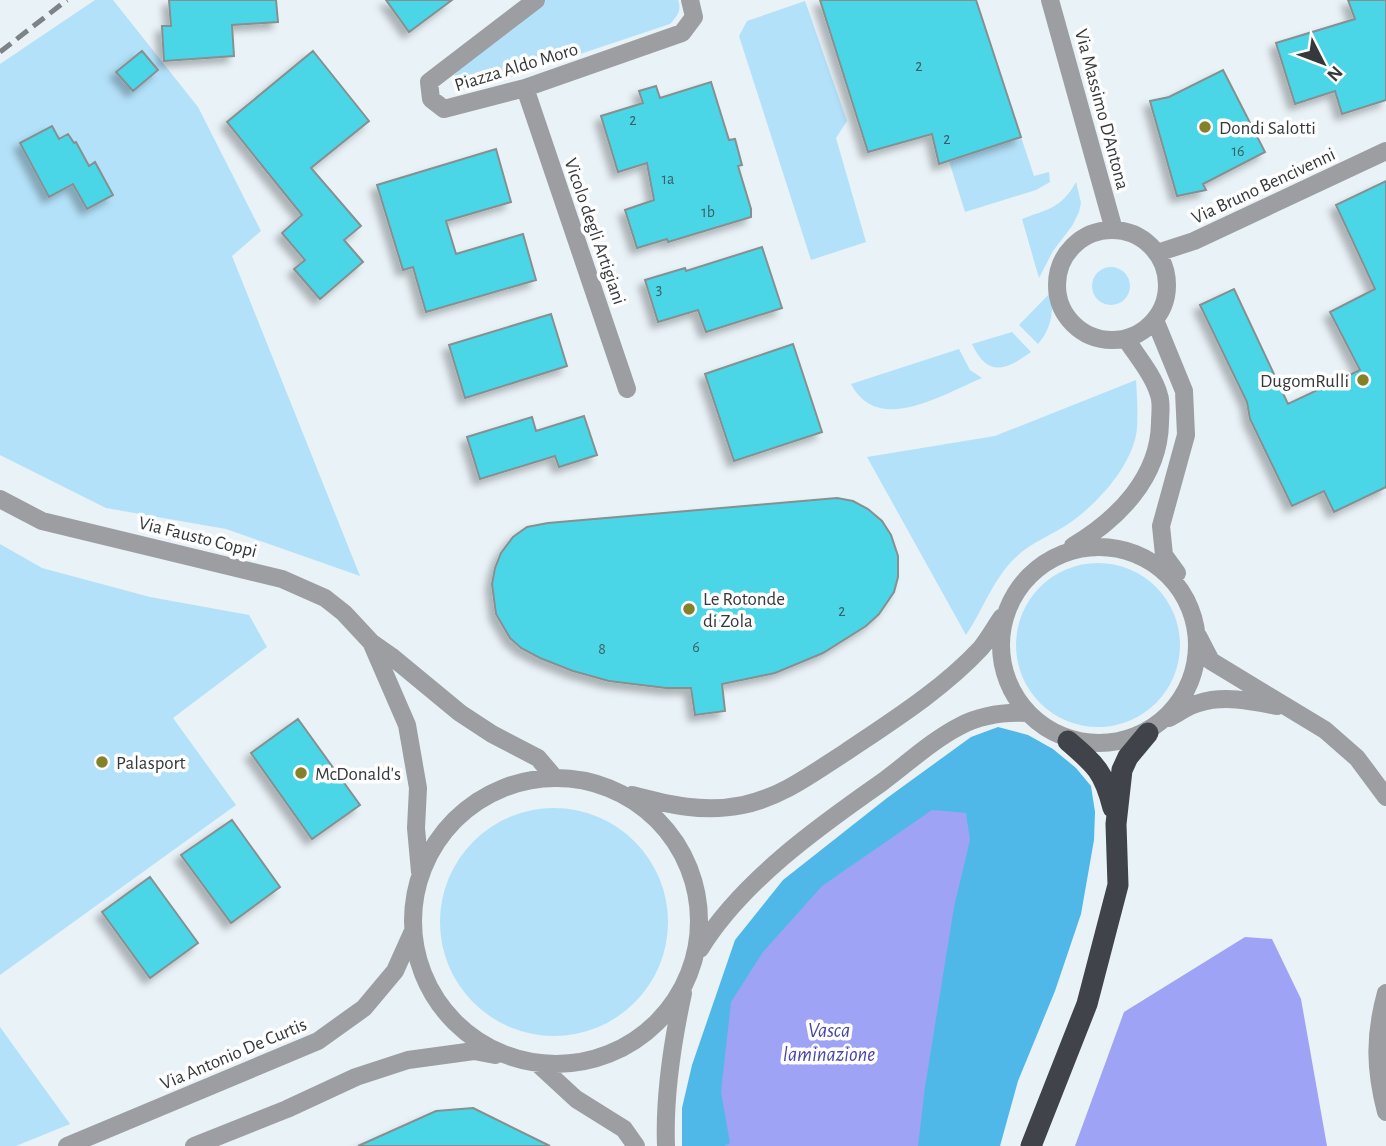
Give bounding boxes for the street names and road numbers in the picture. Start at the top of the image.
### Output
street label: Via Massimo D'Antona [1071,27,1132,192]
street label: Piazza Aldo Moro [452,40,580,95]
street label: Via Bruno Bencivenni [1189,145,1338,228]
street label: Vicolo degli Artigiani [561,156,629,307]
street label: Via Fausto Coppi [136,514,259,561]
street label: Via Antonio De Curtis [158,1015,309,1094]

